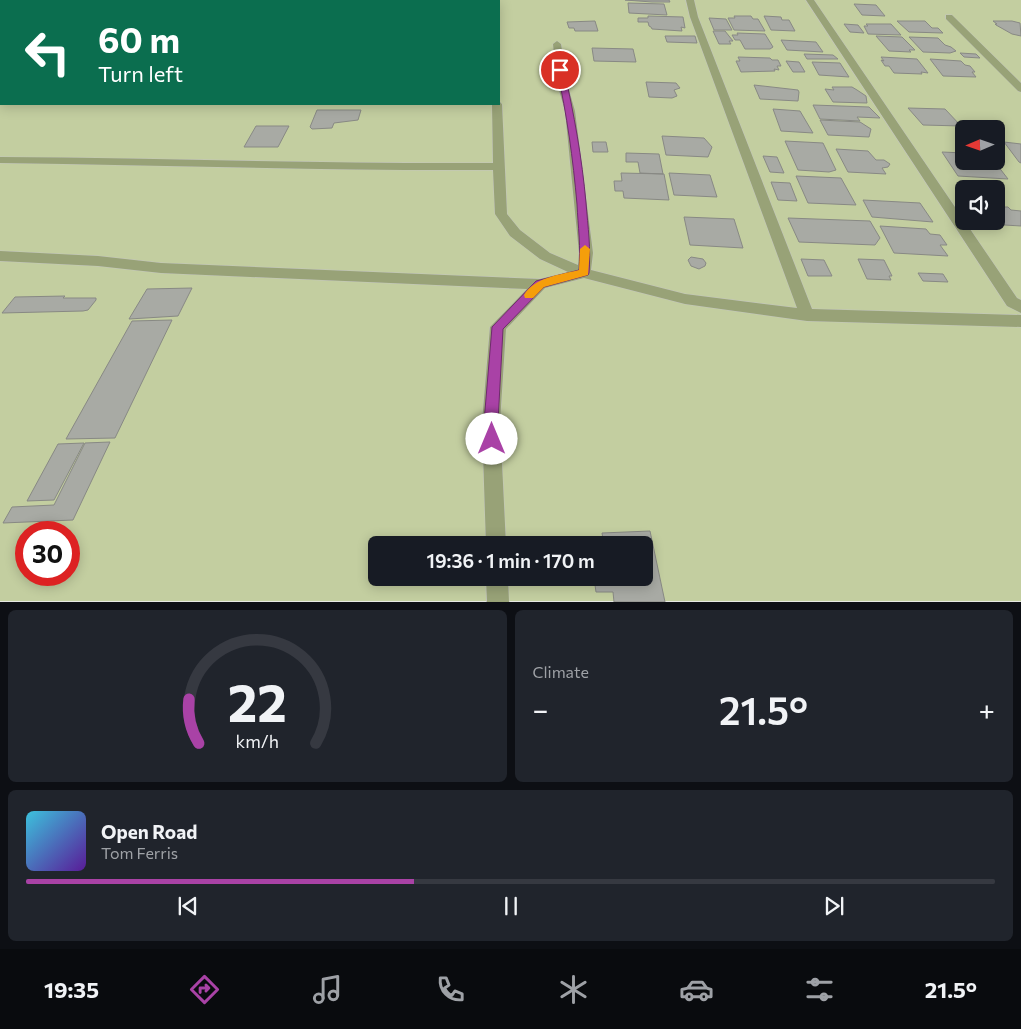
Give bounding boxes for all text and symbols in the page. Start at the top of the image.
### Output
text: 60 m [98,17,180,60]
icon: left [15,20,80,85]
pin [539,49,581,91]
icon: arrive [546,56,574,84]
text: Turn left [98,60,183,87]
north arrow [955,120,1005,170]
map controls [955,120,1005,230]
button: sound [955,180,1005,230]
position arrow [465,412,517,464]
speed limit sign: 30 [15,521,80,586]
text: 19:36 · 1 min · 170 m [427,549,594,572]
text: Climate [533,662,589,681]
text: 22 [228,669,287,733]
text: 21.5° [719,686,808,733]
text: − [533,692,548,726]
text: + [979,692,995,726]
text: km/h [236,730,279,752]
text: Open Road [101,820,197,843]
text: Tom Ferris [101,843,178,862]
icon: previous [174,892,202,920]
icon: pause [497,892,525,920]
icon: next [820,892,848,920]
icon: directions [187,972,222,1007]
icon: music [310,972,345,1007]
icon: phone [433,972,468,1007]
icon: climate [556,972,591,1007]
icon: car [679,972,714,1007]
icon: filters [802,972,837,1007]
text: 19:35 [44,976,99,1003]
text: 21.5° [925,976,977,1003]

